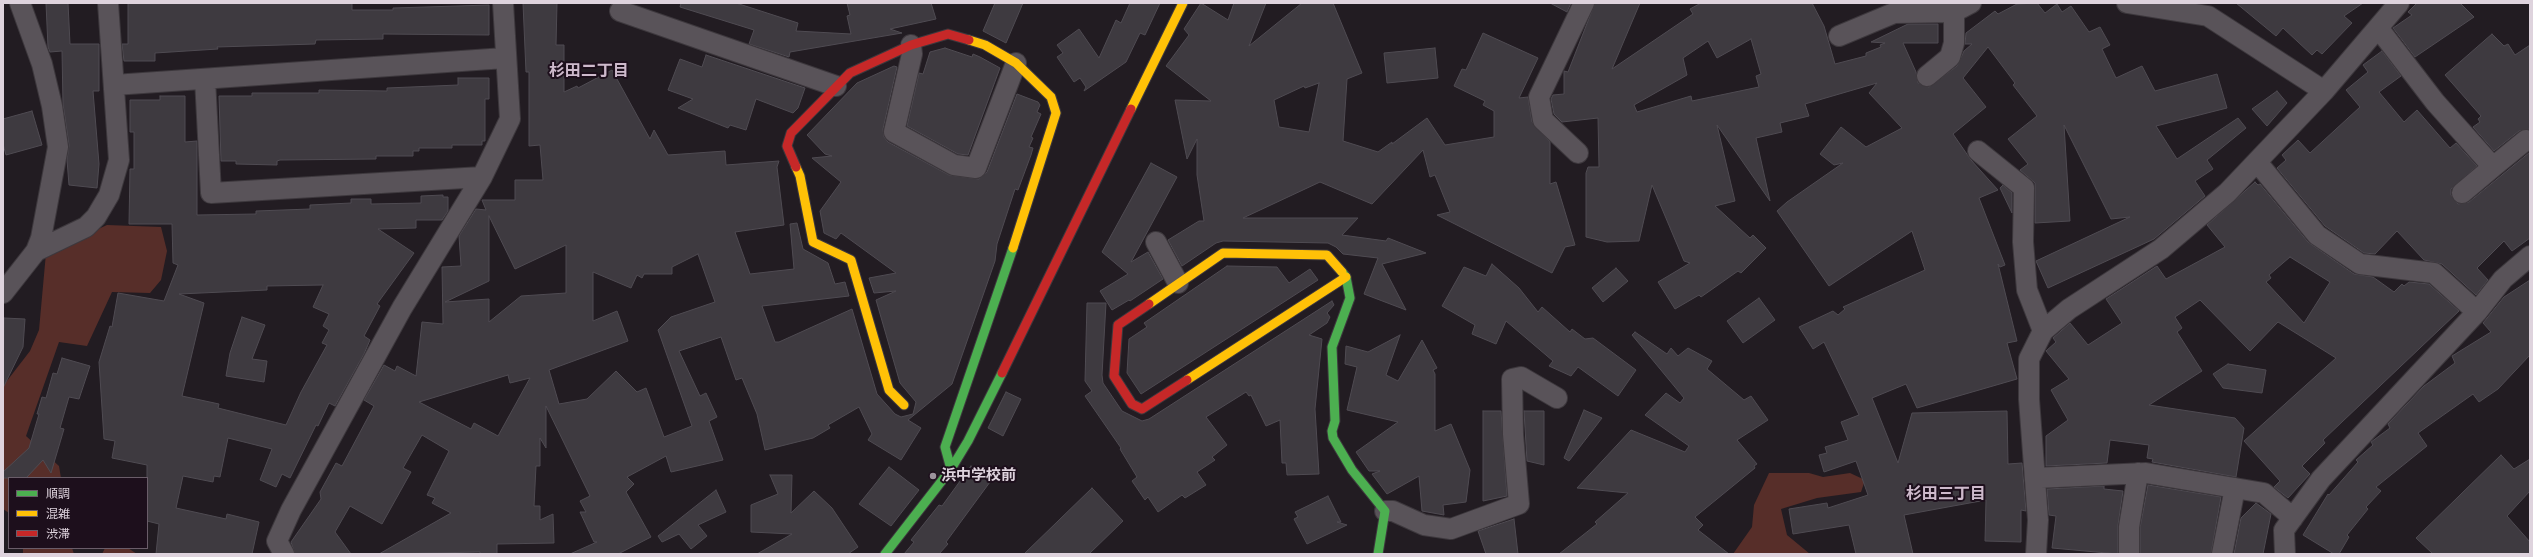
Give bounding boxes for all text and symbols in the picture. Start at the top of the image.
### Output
district label: 杉田二丁目 [549,62,629,82]
place label: 浜中学校前 [941,467,1016,485]
marker: 浜中学校前 [928,471,938,481]
legend [8,477,148,549]
district label: 杉田三丁目 [1906,485,1986,505]
text: 順調 [46,487,70,502]
text: 混雑 [46,507,70,522]
text: 渋滞 [46,527,70,542]

